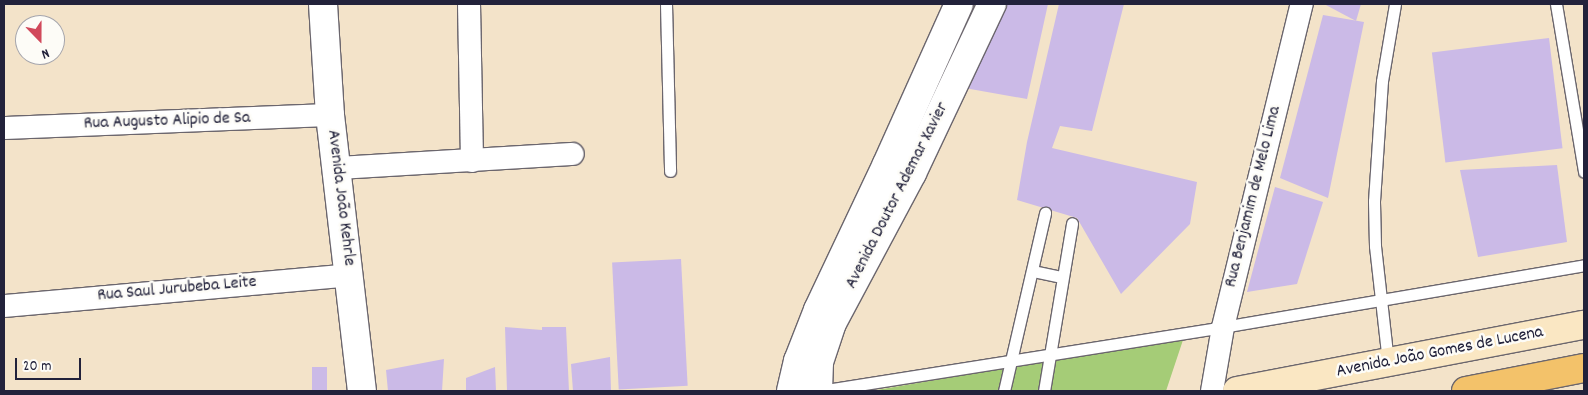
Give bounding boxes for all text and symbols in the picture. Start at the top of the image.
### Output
north arrow [15,15,65,65]
text: N [38,42,52,64]
street label: Avenida Doutor Ademar Xavier [842,99,954,293]
street label: Rua Benjamim de Melo Lima [1221,104,1287,290]
street label: Rua Augusto Alipio de Sa [83,108,251,136]
street label: Avenida João Kehrle [321,129,359,267]
street label: Rua Saul Jurubeba Leite [97,272,257,308]
street label: Avenida João Gomes de Lucena [1335,322,1545,384]
scale bar [18,348,84,380]
text: 20 m [23,356,51,378]

